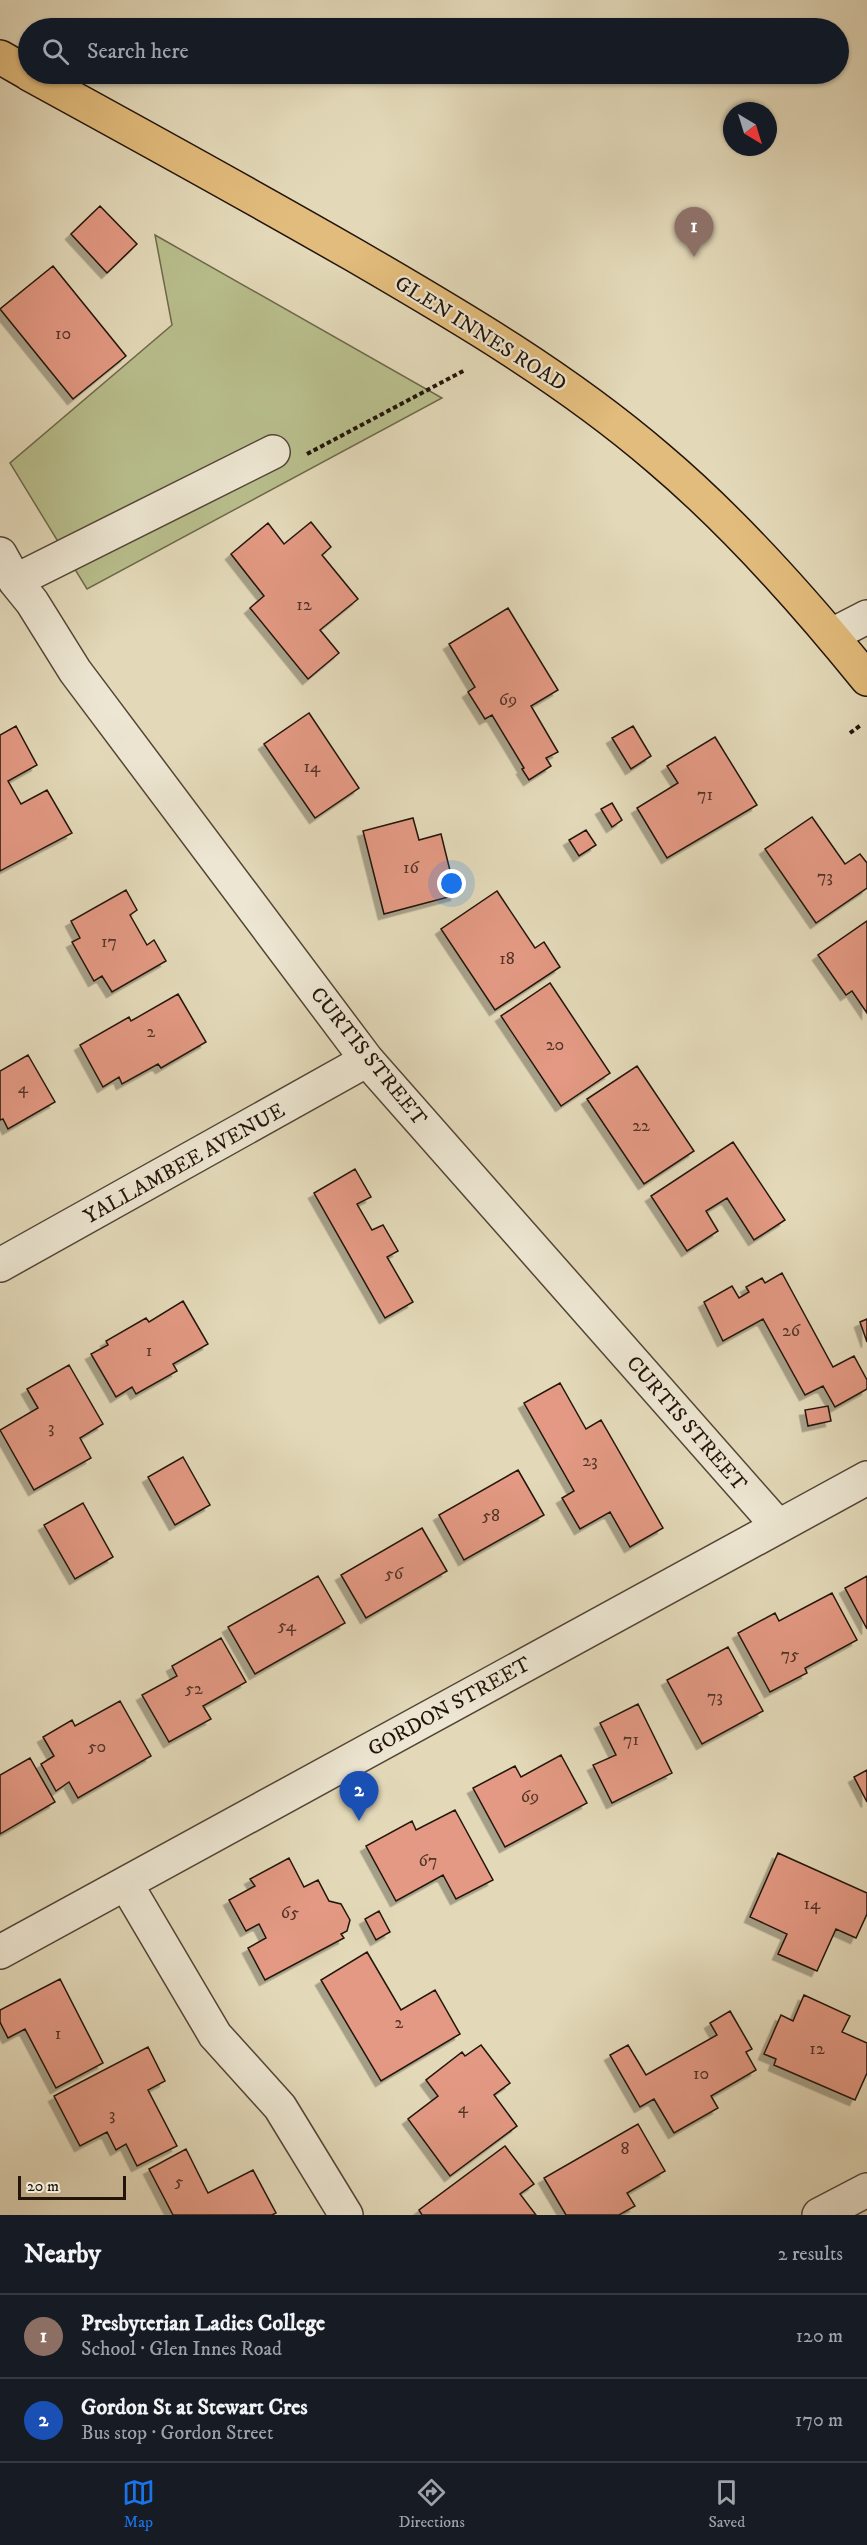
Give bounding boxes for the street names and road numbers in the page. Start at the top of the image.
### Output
street label: GLEN INNES ROAD [390,271,571,397]
street label: CURTIS STREET [304,982,432,1131]
street label: YALLAMBEE AVENUE [79,1098,290,1230]
street label: CURTIS STREET [620,1351,752,1497]
street label: GORDON STREET [364,1651,535,1762]

